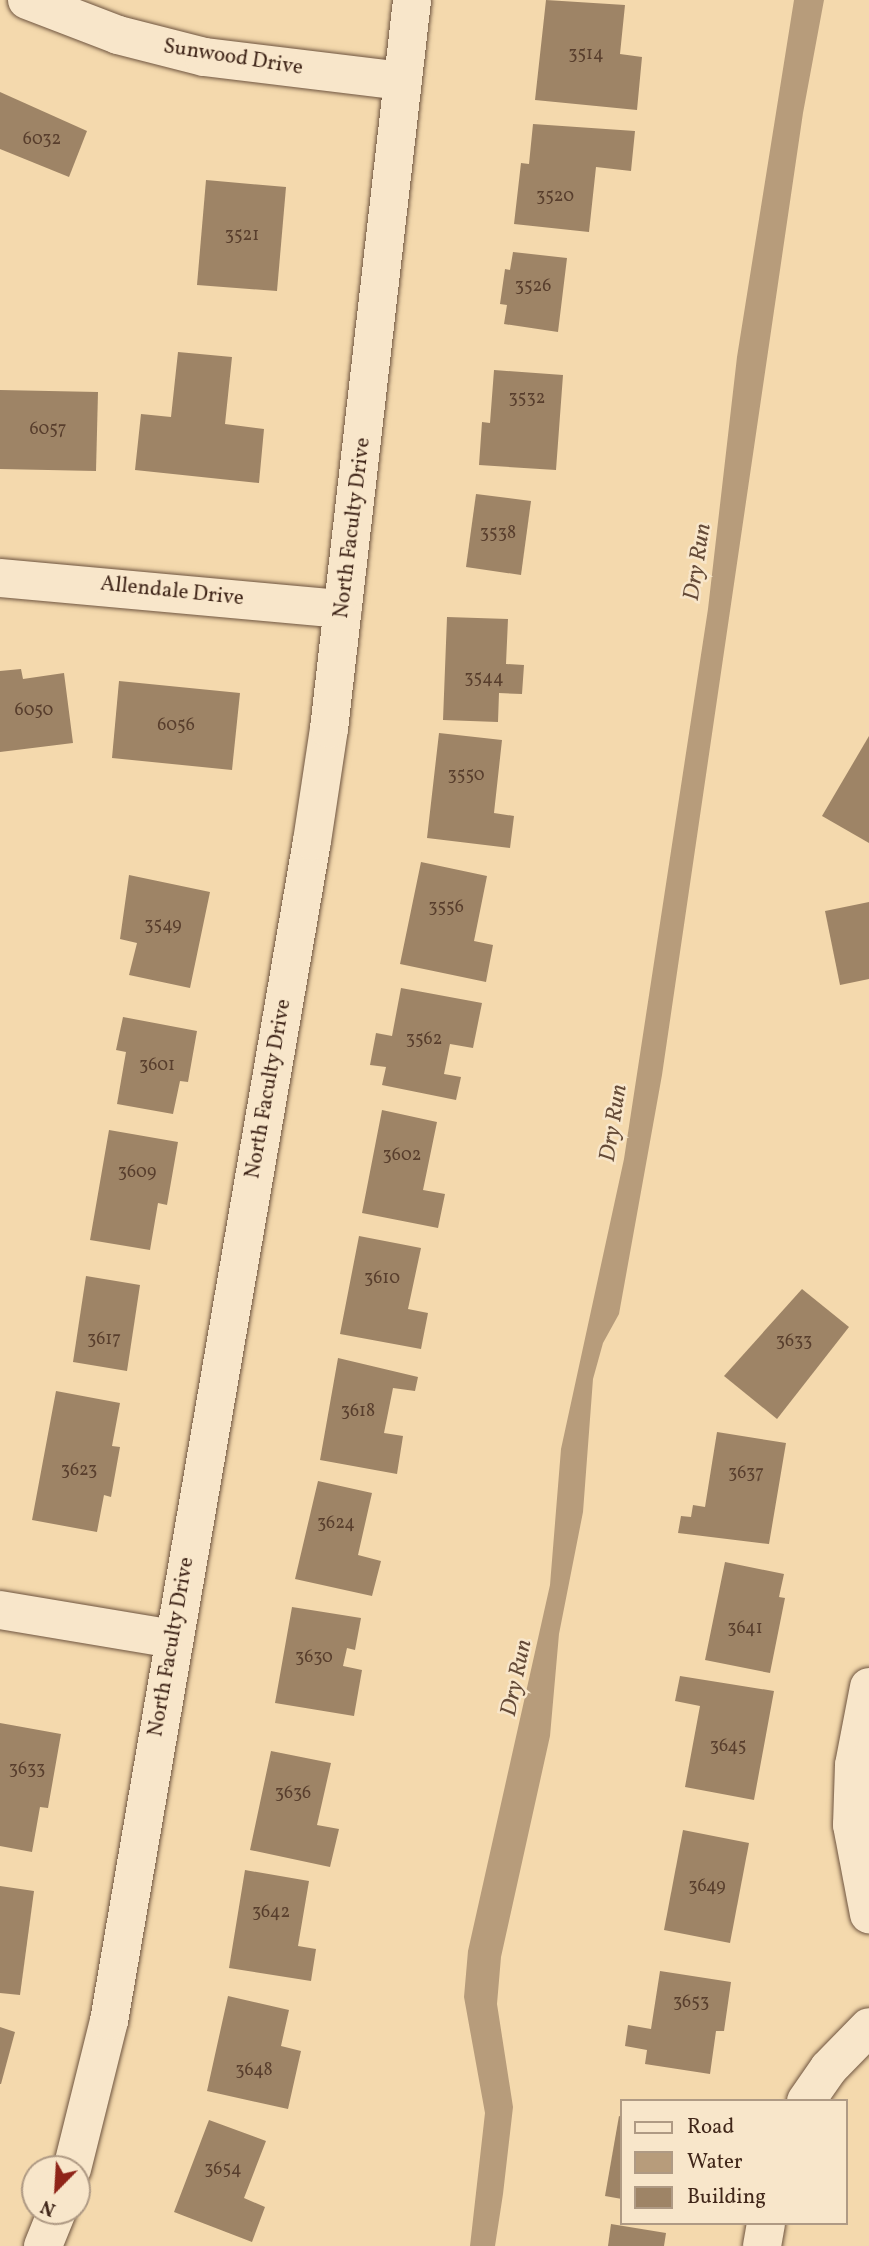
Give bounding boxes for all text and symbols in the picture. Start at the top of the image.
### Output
street label: Sunwood Drive [161,35,305,81]
house number: 3514 [568,44,604,66]
house number: 6032 [23,129,61,151]
house number: 3520 [536,186,574,208]
house number: 3521 [225,225,259,247]
house number: 3526 [515,276,551,298]
house number: 3532 [509,388,545,410]
house number: 6057 [29,419,67,441]
street label: North Faculty Drive [329,436,377,620]
water label: Dry Run [678,521,718,603]
house number: 3538 [480,523,516,545]
street label: Allendale Drive [99,572,245,612]
house number: 3544 [464,668,504,690]
house number: 6050 [15,700,53,722]
house number: 6056 [157,715,195,737]
house number: 3550 [447,765,485,787]
house number: 3556 [428,897,464,919]
house number: 3549 [144,915,182,937]
street label: North Faculty Drive [241,997,297,1181]
house number: 3562 [406,1029,442,1051]
house number: 3601 [139,1055,175,1077]
water label: Dry Run [594,1082,634,1164]
house number: 3602 [383,1145,421,1167]
house number: 3609 [118,1162,156,1184]
house number: 3610 [364,1268,400,1290]
house number: 3617 [87,1329,121,1351]
house number: 3633 [776,1331,812,1353]
house number: 3618 [341,1401,375,1423]
house number: 3623 [61,1460,97,1482]
house number: 3637 [728,1463,764,1485]
house number: 3624 [317,1513,355,1535]
street label: North Faculty Drive [144,1555,200,1739]
house number: 3641 [727,1618,763,1640]
water label: Dry Run [495,1637,539,1719]
house number: 3630 [295,1647,333,1669]
house number: 3645 [710,1736,746,1758]
house number: 3633 [9,1759,45,1781]
house number: 3636 [275,1783,311,1805]
house number: 3649 [688,1876,726,1898]
house number: 3642 [252,1902,290,1924]
house number: 3653 [673,1992,709,2014]
house number: 3648 [235,2060,273,2082]
legend [620,2099,848,2225]
text: Road [687,2113,734,2142]
text: Water [687,2148,743,2177]
north arrow [21,2155,91,2225]
house number: 3654 [204,2159,242,2181]
text: Building [687,2183,766,2212]
text: N [37,2193,60,2222]

